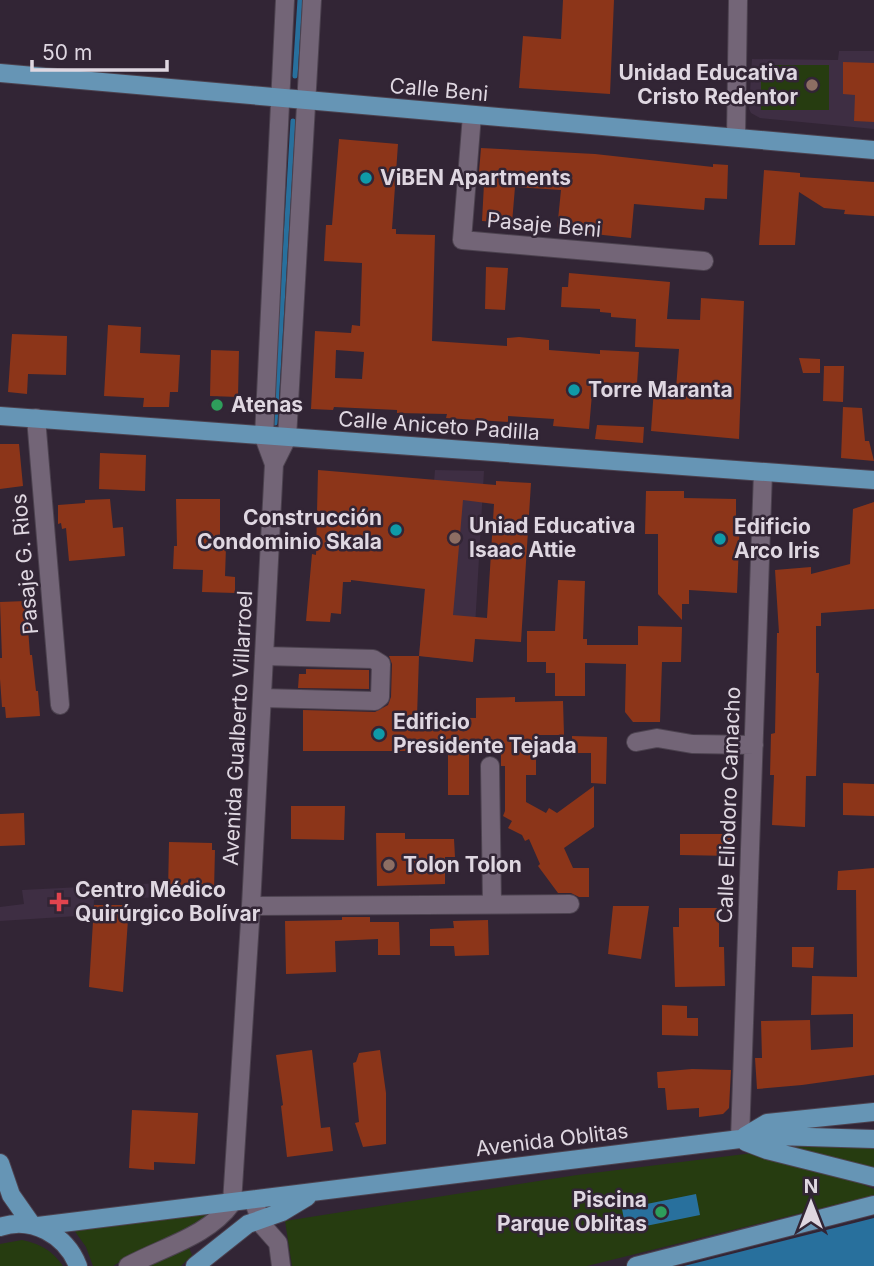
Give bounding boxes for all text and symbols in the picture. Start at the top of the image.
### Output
scale bar [32,28,166,72]
text: 50 m [42,40,92,65]
place label: Unidad Educativa Cristo Redentor [618,60,798,109]
street label: Calle Beni [389,73,489,106]
marker: Unidad Educativa Cristo Redentor [804,77,820,93]
place label: ViBEN Apartments [380,165,571,190]
marker: ViBEN Apartments [358,170,374,186]
street label: Pasaje Beni [486,207,602,242]
place label: Torre Maranta [588,377,733,402]
marker: Torre Maranta [566,382,582,398]
place label: Atenas [231,392,303,417]
marker: Atenas [209,397,225,413]
street label: Calle Aniceto Padilla [337,406,541,445]
street label: Pasaje G. Rios [6,493,43,635]
place label: Construcción Condominio Skala [197,505,382,554]
place label: Uniad Educativa Isaac Attie [469,513,635,562]
place label: Edificio Arco Iris [734,514,820,563]
marker: Construcción Condominio Skala [388,522,404,538]
marker: Uniad Educativa Isaac Attie [447,530,463,546]
marker: Edificio Arco Iris [712,531,728,547]
street label: Avenida Gualberto Villarroel [218,590,257,866]
street label: Calle Eliodoro Camacho [712,686,745,924]
place label: Edificio Presidente Tejada [393,709,577,758]
marker: Edificio Presidente Tejada [371,726,387,742]
place label: Tolon Tolon [403,852,522,877]
marker: Tolon Tolon [381,857,397,873]
place label: Centro Médico Quirúrgico Bolívar [75,877,261,926]
marker: Centro Médico Quirúrgico Bolívar [49,892,69,912]
street label: Avenida Oblitas [474,1118,630,1161]
north arrow [776,1168,846,1238]
text: N [804,1175,818,1198]
place label: Piscina Parque Oblitas [497,1187,647,1236]
marker: Piscina Parque Oblitas [653,1204,669,1220]

